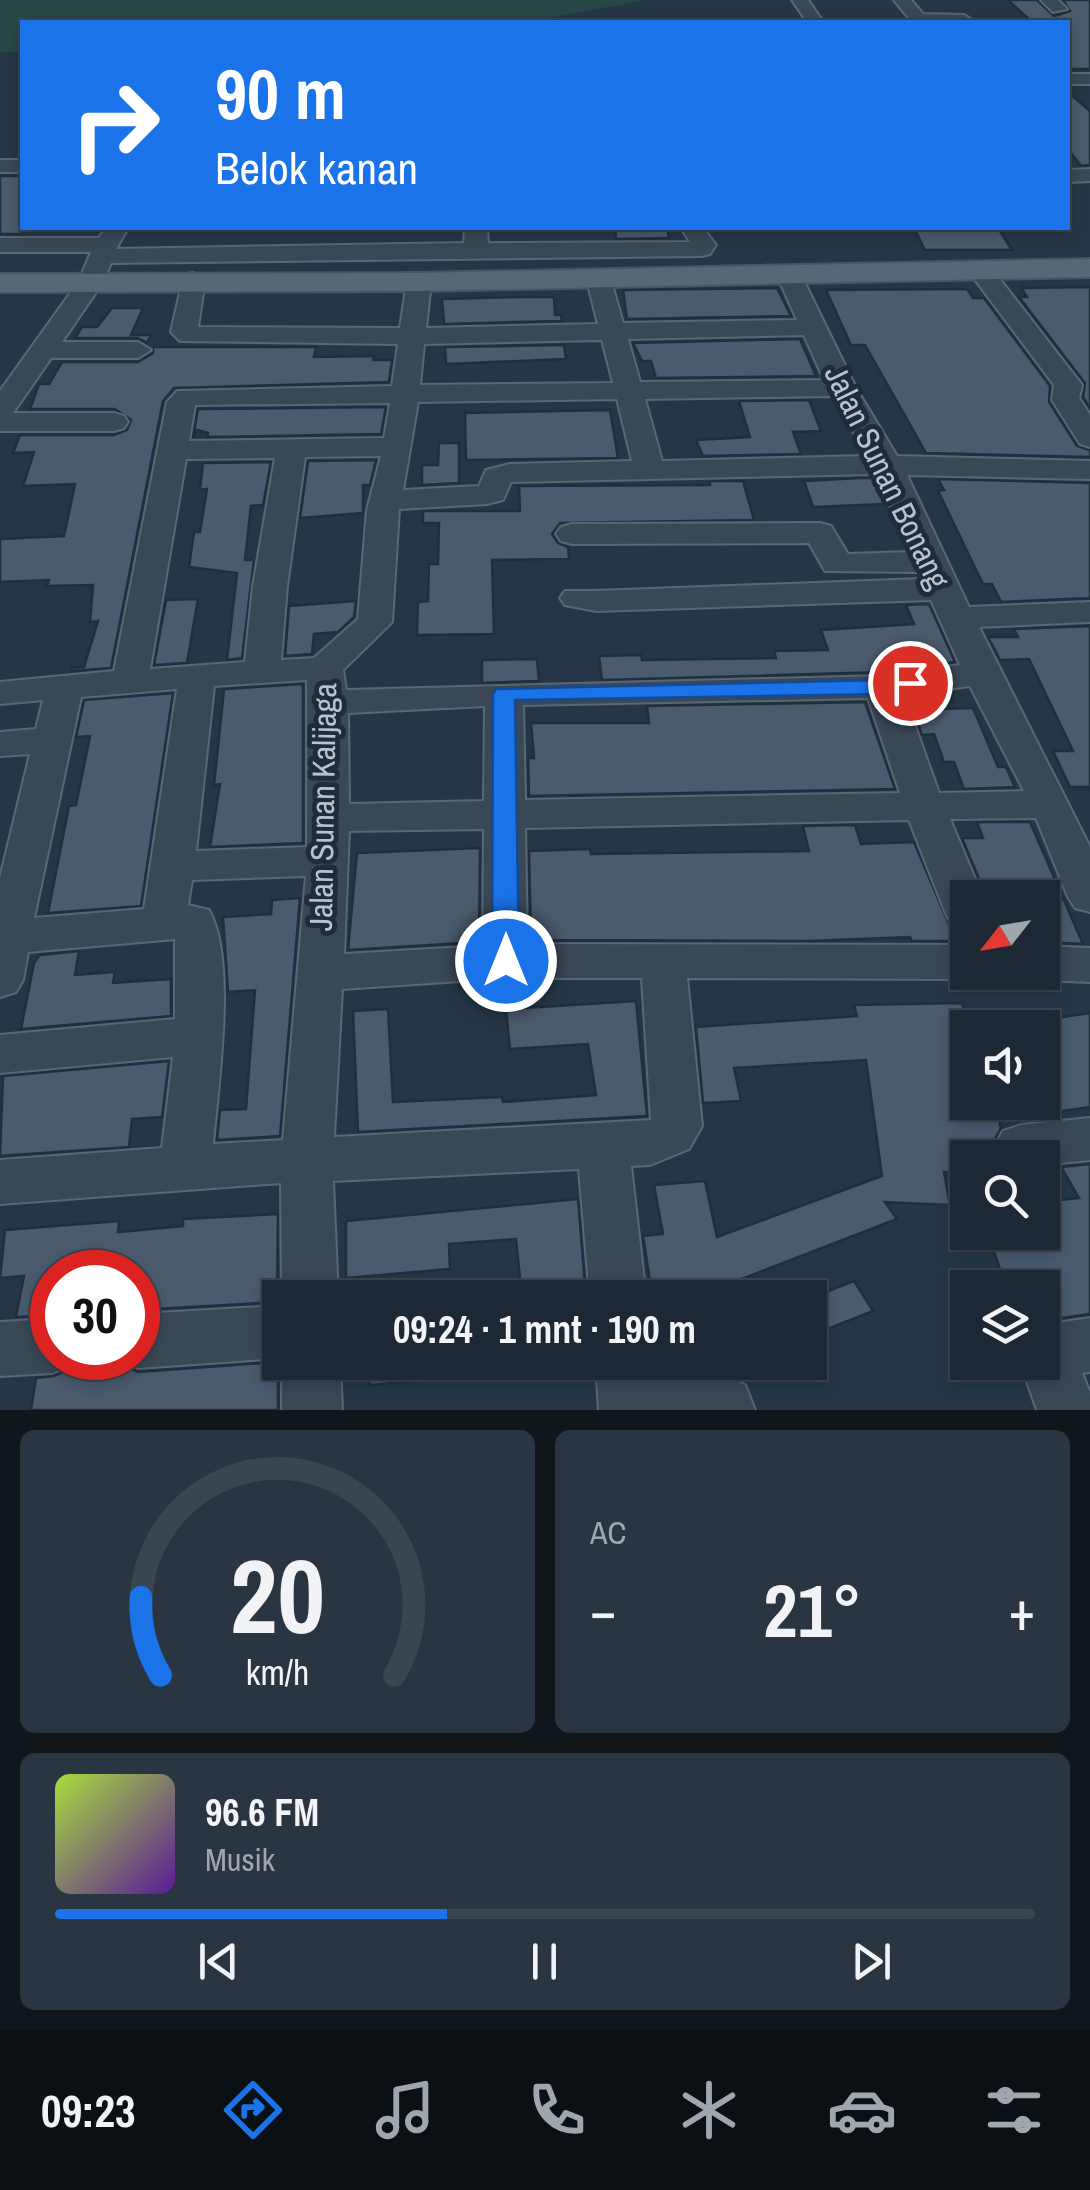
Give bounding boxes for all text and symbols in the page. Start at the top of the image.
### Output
text: 90 m [215,47,346,141]
icon: right [50,60,180,190]
text: Belok kanan [215,137,418,198]
street label: Jalan Sunan Bonang [815,358,960,596]
pin [868,641,953,726]
icon: arrive [883,656,938,711]
street label: Jalan Sunan Kalijaga [299,682,346,931]
north arrow [950,880,1060,990]
map controls [950,880,1060,1380]
position arrow [454,909,558,1013]
button: sound [950,1010,1060,1120]
button: search [950,1140,1060,1250]
speed limit sign: 30 [30,1250,160,1380]
button: layers [950,1270,1060,1380]
text: 09:24 · 1 mnt · 190 m [393,1304,696,1355]
text: AC [590,1511,626,1554]
text: 20 [230,1525,325,1665]
text: 21° [763,1559,862,1660]
text: − [590,1573,616,1647]
text: + [1009,1573,1035,1647]
text: km/h [246,1648,309,1696]
text: 96.6 FM [205,1787,319,1838]
text: Musik [205,1838,275,1881]
icon: previous [191,1934,246,1989]
icon: pause [517,1934,572,1989]
icon: next [844,1934,899,1989]
icon: directions [218,2075,288,2145]
icon: music [370,2075,440,2145]
icon: phone [522,2075,592,2145]
icon: climate [674,2075,744,2145]
icon: car [827,2075,897,2145]
icon: filters [979,2075,1049,2145]
text: 09:23 [41,2080,135,2141]

